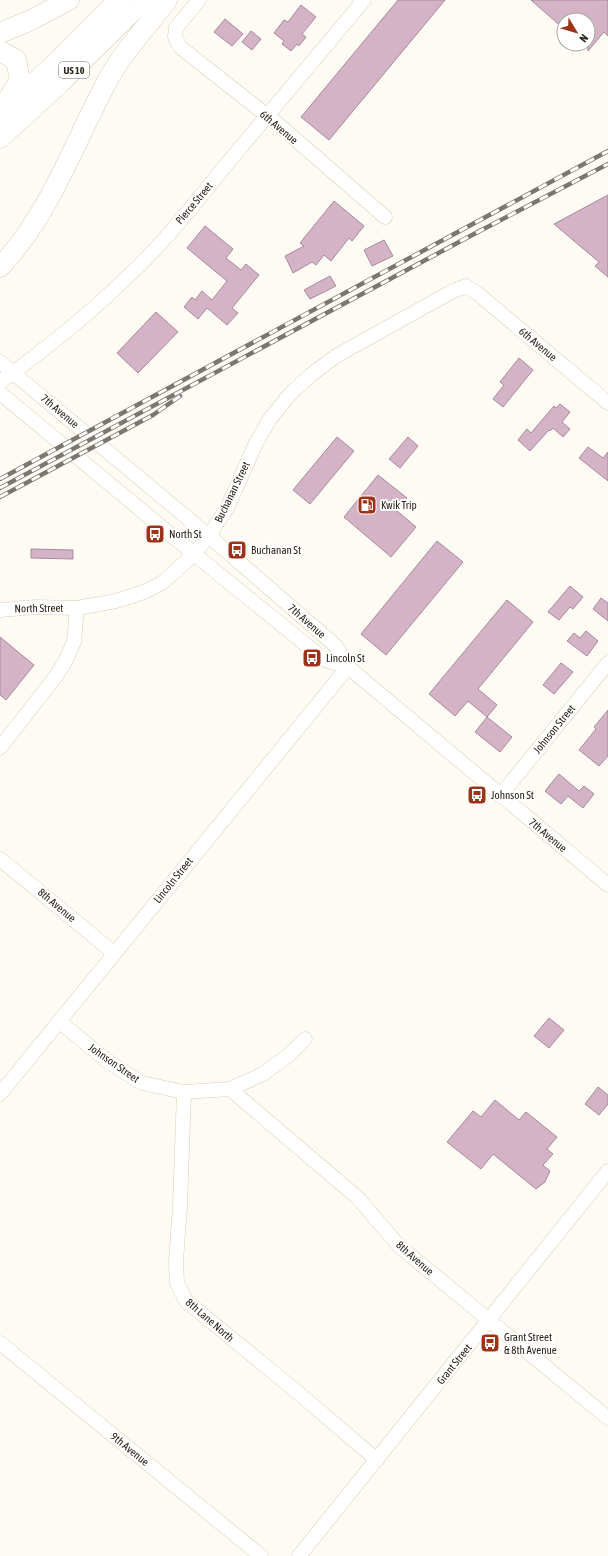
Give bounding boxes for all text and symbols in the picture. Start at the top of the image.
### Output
north arrow [556,12,596,52]
text: N [577,32,591,44]
road number: US 10 [59,62,89,78]
street label: 6th Avenue [258,108,300,146]
street label: Pierce Street [173,180,215,226]
street label: 6th Avenue [517,325,559,363]
street label: 7th Avenue [39,392,81,430]
street label: Buchanan Street [212,459,252,525]
fuel station icon: Kwik Trip [356,494,378,516]
place label: Kwik Trip [381,499,417,511]
bus stop icon: North St [144,523,166,545]
place label: North St [169,528,202,540]
bus stop icon: Buchanan St [226,539,248,561]
place label: Buchanan St [251,544,301,556]
street label: North Street [14,602,64,614]
street label: 7th Avenue [286,602,328,640]
bus stop icon: Lincoln St [301,647,323,669]
place label: Lincoln St [326,652,365,664]
street label: Johnson Street [531,702,577,756]
bus stop icon: Johnson St [466,784,488,806]
place label: Johnson St [491,789,534,801]
street label: 7th Avenue [527,816,569,854]
street label: Lincoln Street [151,855,195,905]
street label: 8th Avenue [36,886,78,924]
street label: Johnson Street [86,1041,142,1085]
street label: 8th Avenue [394,1239,436,1277]
street label: 8th Lane North [184,1296,236,1344]
place label: Grant Street & 8th Avenue [504,1331,557,1356]
bus stop icon: Grant Street & 8th Avenue [479,1332,501,1354]
street label: Grant Street [434,1342,474,1386]
street label: 9th Avenue [108,1430,152,1468]

